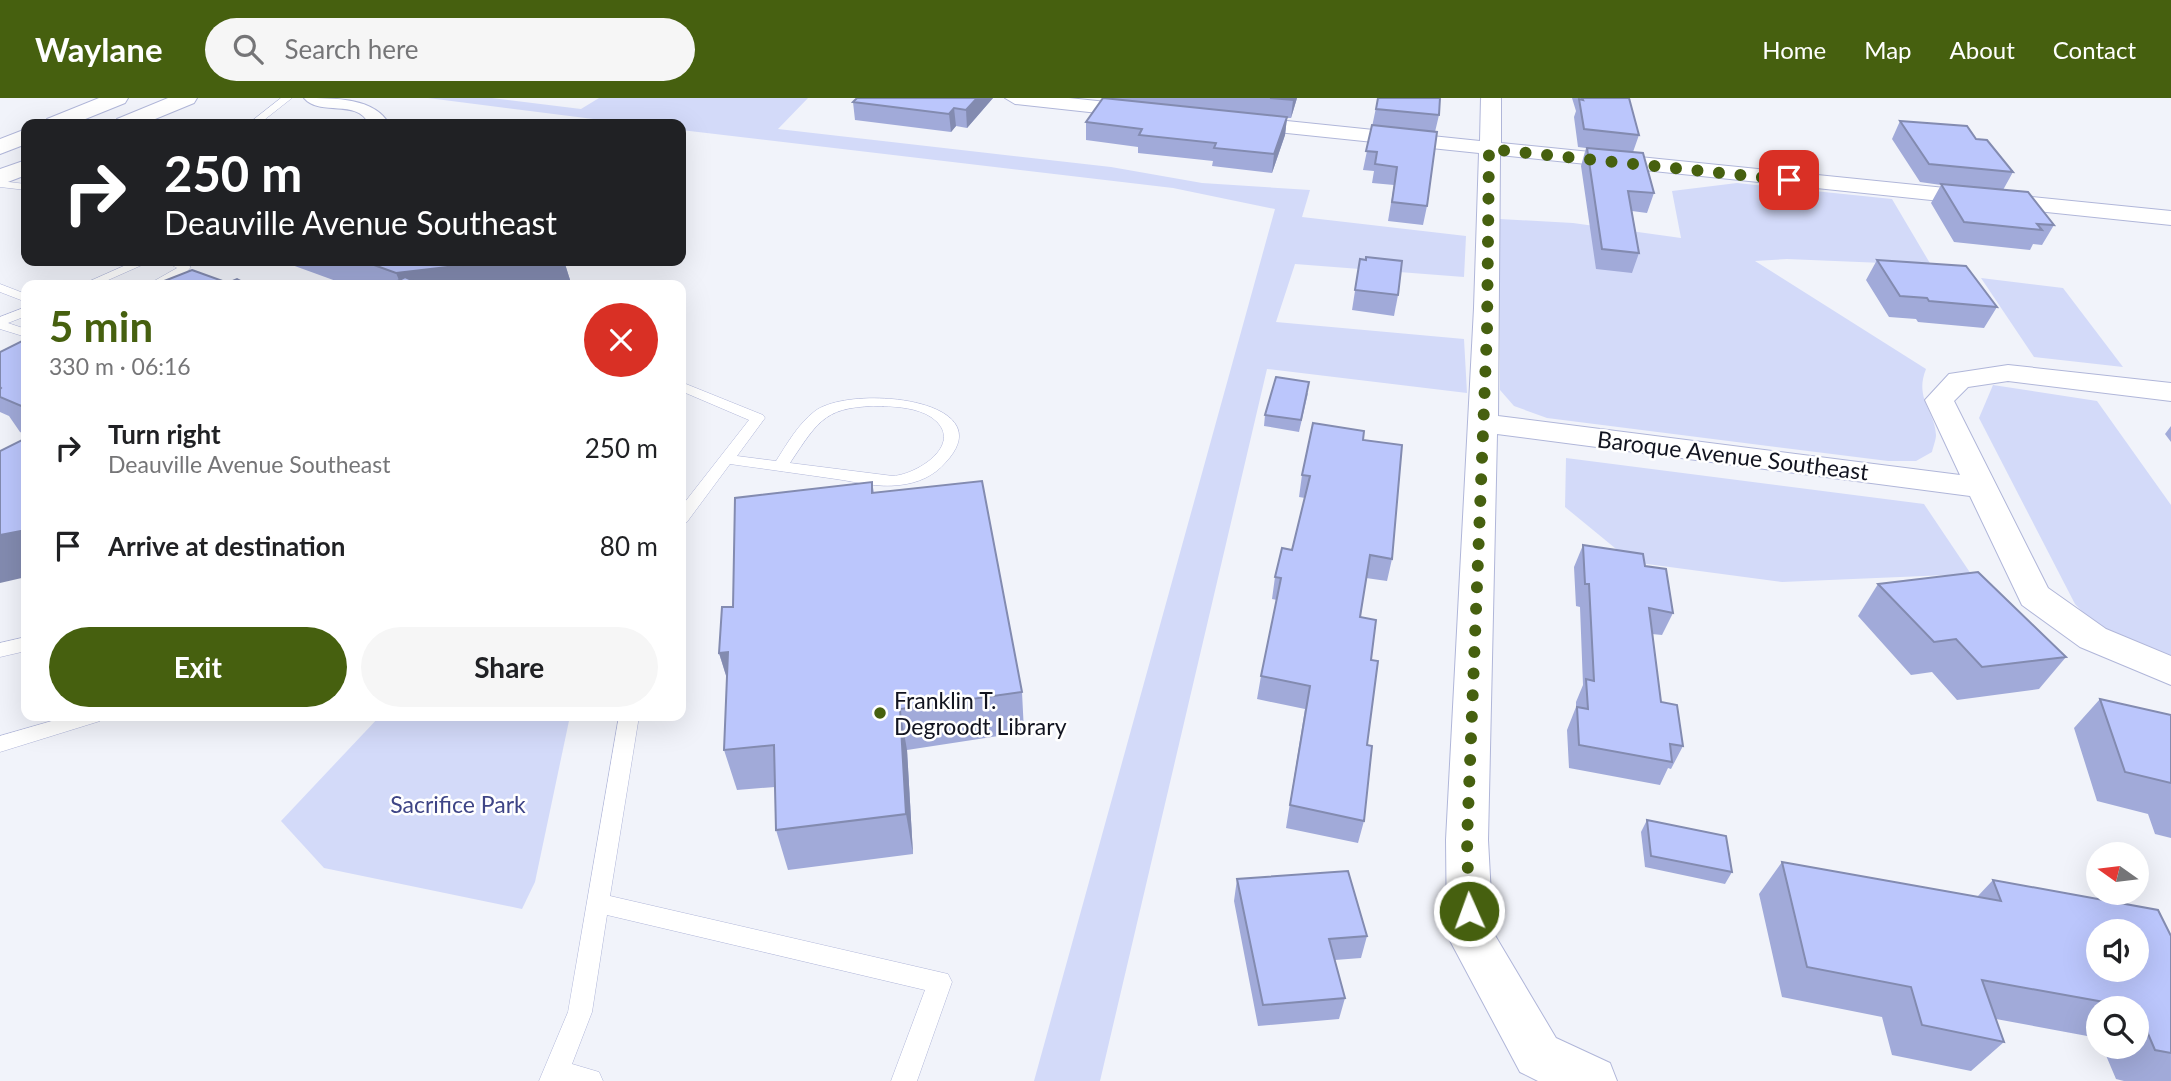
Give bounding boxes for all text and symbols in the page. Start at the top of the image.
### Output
search box [205,18,695,81]
text: Waylane [35,29,163,69]
icon: search [229,30,267,68]
text: Search here [285,33,419,65]
text: Home [1762,35,1826,64]
text: Map [1864,35,1912,64]
text: About [1950,35,2015,64]
text: Contact [2053,35,2136,64]
text: 250 m [164,144,302,202]
icon: right [49,147,140,238]
pin [1759,150,1819,210]
icon: arrive [1770,161,1808,199]
text: Deauville Avenue Southeast [164,203,557,242]
text: 5 min [49,301,153,351]
button: close [584,303,658,377]
text: 330 m · 06:16 [49,352,191,380]
text: Turn right [108,418,221,450]
street label: Baroque Avenue Southeast [1596,424,1871,486]
icon: right [49,429,87,467]
text: 250 m [585,432,658,464]
text: Deauville Avenue Southeast [108,450,390,478]
icon: arrive [49,527,87,565]
text: Arrive at destination [108,530,345,562]
text: 80 m [600,530,658,562]
button: Exit [49,627,347,707]
button: Share [361,627,658,707]
place label: Franklin T. Degroodt Library [894,686,1067,740]
marker: Franklin T. Degroodt Library [872,705,888,721]
park label: Sacrifice Park [390,790,526,818]
north arrow [2086,842,2149,905]
map controls [2086,842,2149,1059]
position arrow [1432,874,1506,948]
button: sound [2086,919,2149,982]
button: search [2086,996,2149,1059]

